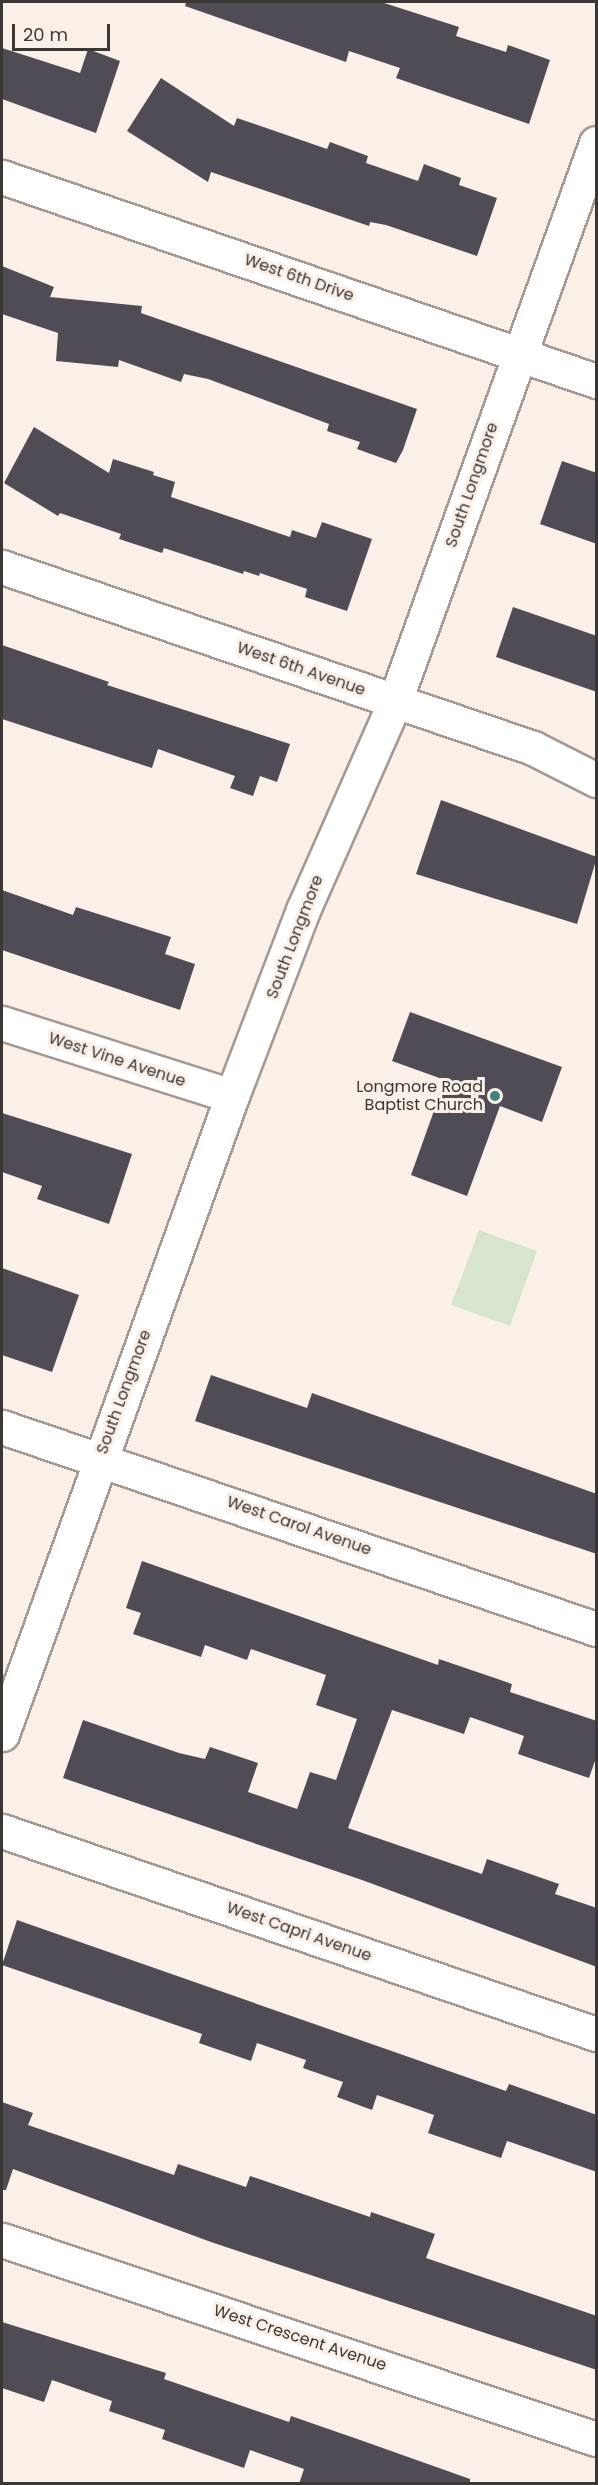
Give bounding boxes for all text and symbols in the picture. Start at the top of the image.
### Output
scale bar [15,12,112,50]
text: 20 m [23,22,68,47]
street label: West 6th Drive [242,250,356,306]
street label: South Longmore [442,420,502,550]
street label: West 6th Avenue [234,638,368,700]
street label: South Longmore [263,872,327,1002]
street label: West Vine Avenue [46,1029,188,1091]
place label: Longmore Road Baptist Church [356,1077,483,1115]
marker: Longmore Road Baptist Church [488,1089,502,1103]
street label: South Longmore [93,1327,155,1457]
street label: West Carol Avenue [224,1492,374,1560]
street label: West Capri Avenue [224,1898,374,1966]
street label: West Crescent Avenue [211,2301,389,2375]

